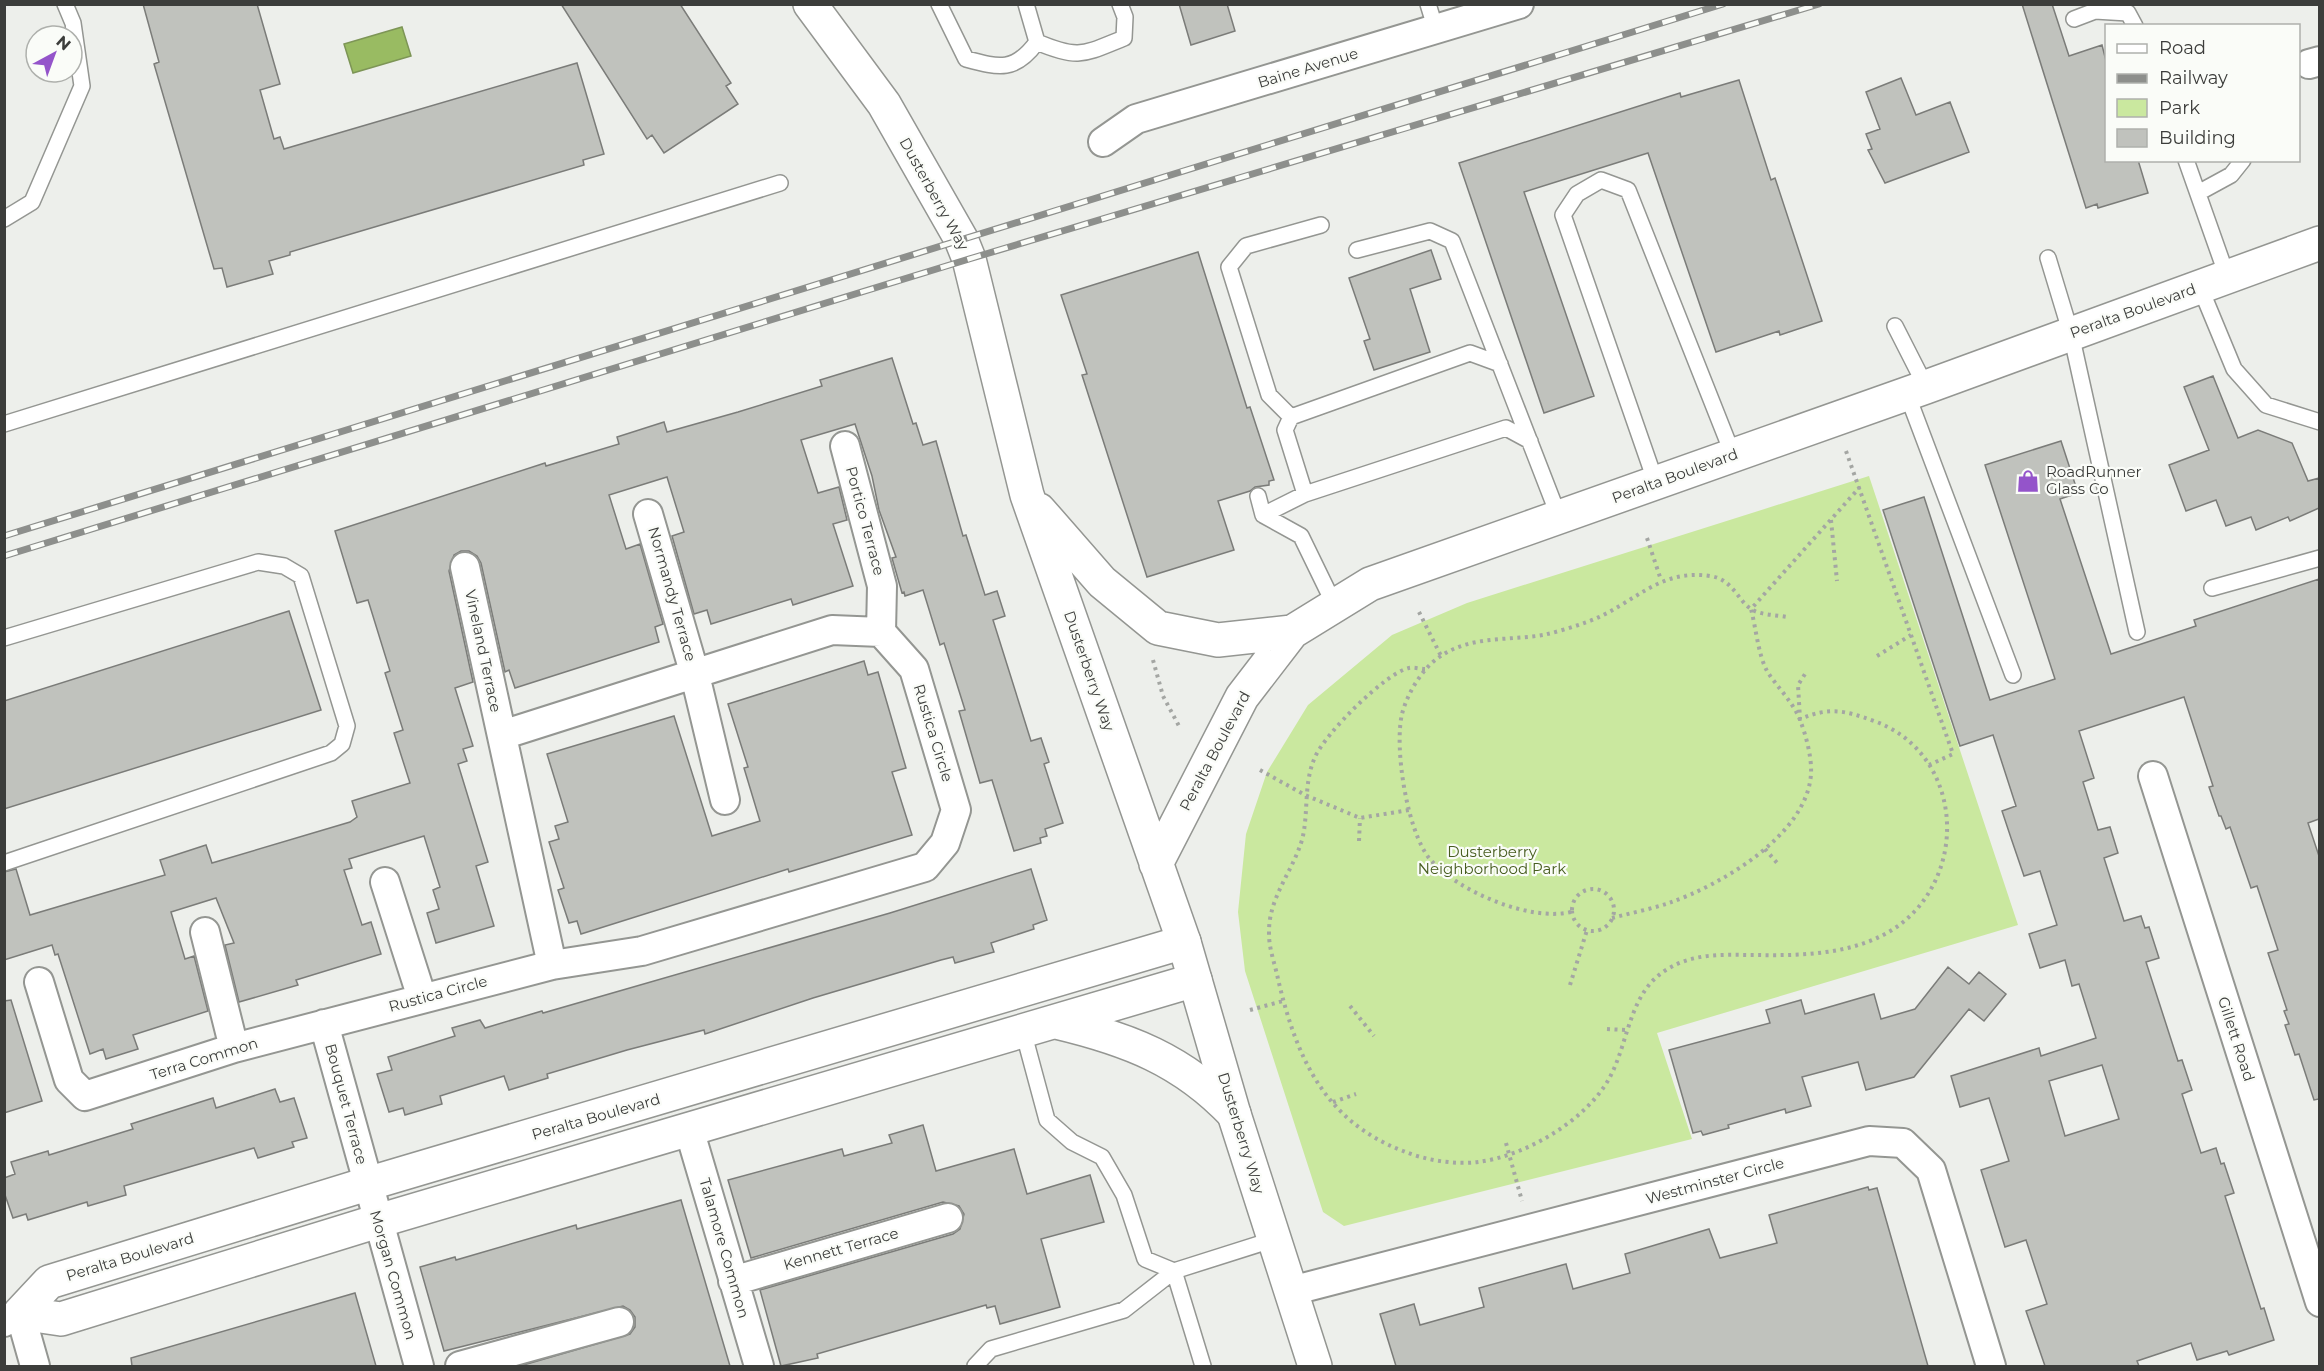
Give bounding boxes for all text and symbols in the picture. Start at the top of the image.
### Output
north arrow [24,24,84,84]
legend [2105,24,2300,162]
text: N [52,32,75,54]
text: Road [2159,37,2206,59]
street label: Baine Avenue [1255,43,1360,92]
text: Railway [2159,67,2228,89]
text: Park [2159,97,2200,119]
text: Building [2159,127,2236,149]
street label: Dusterberry Way [896,134,974,254]
street label: Peralta Boulevard [2067,279,2198,342]
street label: Peralta Boulevard [1609,444,1740,507]
place label: RoadRunner Glass Co [2046,462,2142,498]
street label: Portico Terrace [842,464,889,578]
shop icon: RoadRunner Glass Co [2015,468,2041,494]
street label: Normandy Terrace [644,524,701,663]
street label: Vineland Terrace [461,588,506,714]
street label: Dusterberry Way [1060,608,1119,734]
street label: Rustica Circle [910,682,957,784]
street label: Peralta Boulevard [1175,688,1254,814]
park label: Dusterberry Neighborhood Park [1418,842,1566,878]
street label: Rustica Circle [386,971,489,1016]
street label: Gillett Road [2214,994,2259,1084]
street label: Terra Common [148,1033,260,1084]
street label: Bouquet Terrace [321,1041,372,1166]
street label: Dusterberry Way [1214,1070,1269,1197]
street label: Peralta Boulevard [529,1089,662,1144]
street label: Westminster Circle [1644,1153,1786,1208]
street label: Talamore Common [695,1175,754,1320]
street label: Morgan Common [366,1208,421,1342]
street label: Kennett Terrace [781,1223,901,1274]
street label: Peralta Boulevard [64,1228,196,1285]

